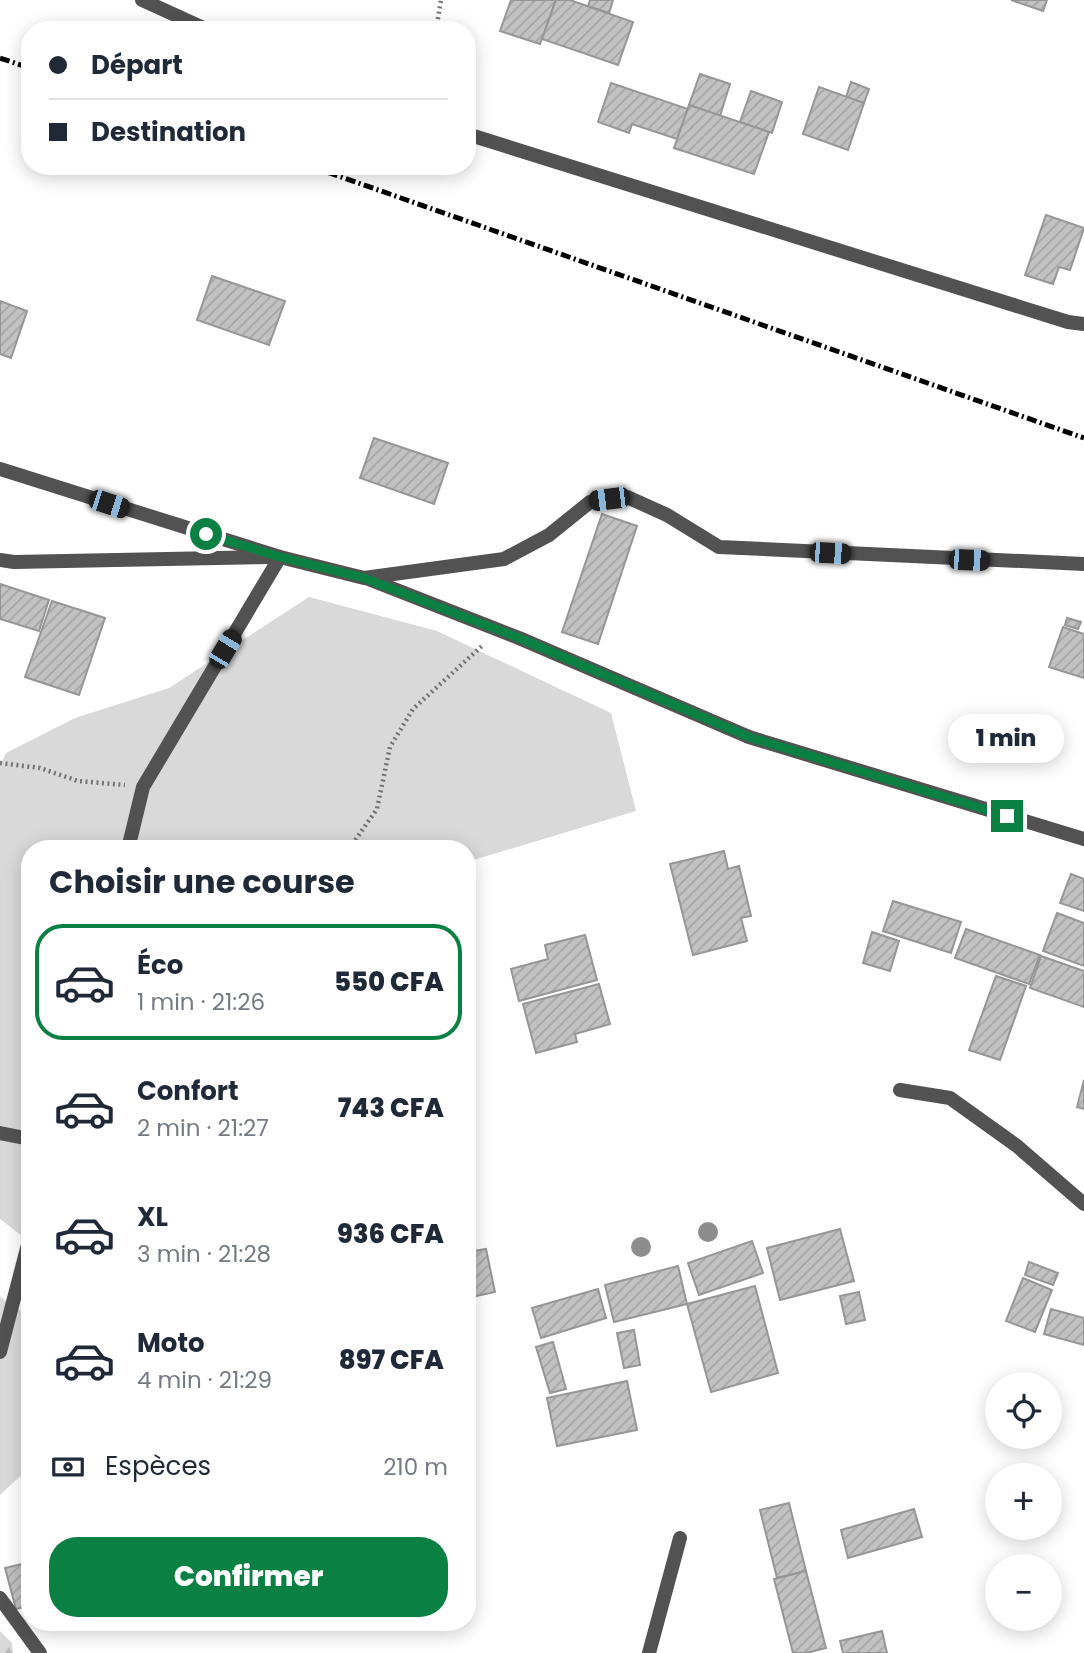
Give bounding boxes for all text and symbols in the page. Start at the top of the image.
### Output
text: Départ [91,47,183,83]
text: Destination [91,114,246,150]
car [587,486,632,512]
car [86,488,133,520]
route start [190,518,222,550]
car [809,541,852,565]
car [948,549,991,571]
car [206,626,245,672]
callout: 1 min [949,714,1065,764]
text: 1 min [976,722,1036,754]
route end [991,800,1023,832]
text: Choisir une course [49,859,355,904]
text: Éco [137,947,183,983]
icon: car [53,951,116,1014]
text: 550 CFA [334,964,444,1000]
text: 1 min · 21:26 [137,986,265,1018]
text: Confort [137,1073,239,1109]
icon: car [53,1077,116,1140]
text: 743 CFA [338,1090,444,1126]
text: 2 min · 21:27 [137,1112,269,1144]
text: XL [137,1199,168,1235]
icon: car [53,1203,116,1266]
text: 936 CFA [337,1216,444,1252]
text: 3 min · 21:28 [137,1238,271,1270]
text: Moto [137,1325,205,1361]
icon: car [53,1329,116,1392]
text: 897 CFA [339,1342,444,1378]
text: 4 min · 21:29 [137,1364,272,1396]
map controls [985,1372,1062,1631]
button: locate [985,1372,1062,1449]
icon: cash [49,1448,87,1486]
text: Espèces [105,1448,211,1484]
text: 210 m [383,1451,448,1483]
button: + [985,1463,1062,1540]
button: Confirmer [49,1537,448,1617]
button: − [985,1554,1062,1631]

